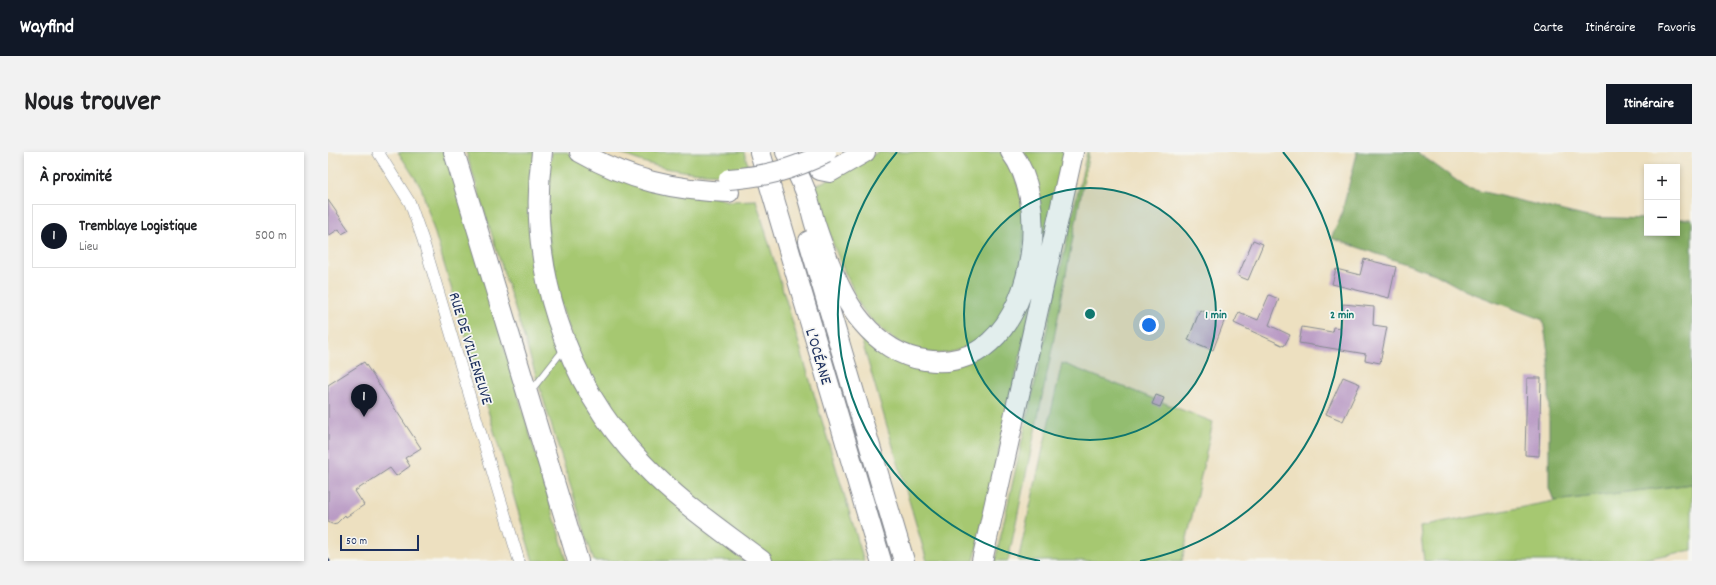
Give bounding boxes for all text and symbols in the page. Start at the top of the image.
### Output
text: Wayfind [20,15,74,42]
text: Carte [1533,18,1563,38]
text: Itinéraire [1585,18,1635,38]
text: Favoris [1657,18,1696,38]
text: Nous trouver [24,84,160,124]
button: Itinéraire [1606,84,1692,124]
map controls [1644,164,1680,236]
button: + [1644,164,1680,200]
text: À proximité [40,166,112,190]
button: − [1644,200,1680,236]
text: Tremblaye Logistique [79,216,197,238]
text: 1 [53,227,55,246]
text: 500 m [255,227,287,246]
text: Lieu [79,238,98,257]
street label: RUE DE VILLENEUVE [442,290,498,408]
centre of rings [1083,307,1097,321]
text: 1 min [1205,307,1227,324]
text: 2 min [1330,307,1354,324]
your location [1139,315,1159,335]
street label: L’OCÉANE [798,326,837,389]
pin: 1 [351,384,377,417]
scale bar [340,533,419,552]
text: 50 m [346,534,367,550]

